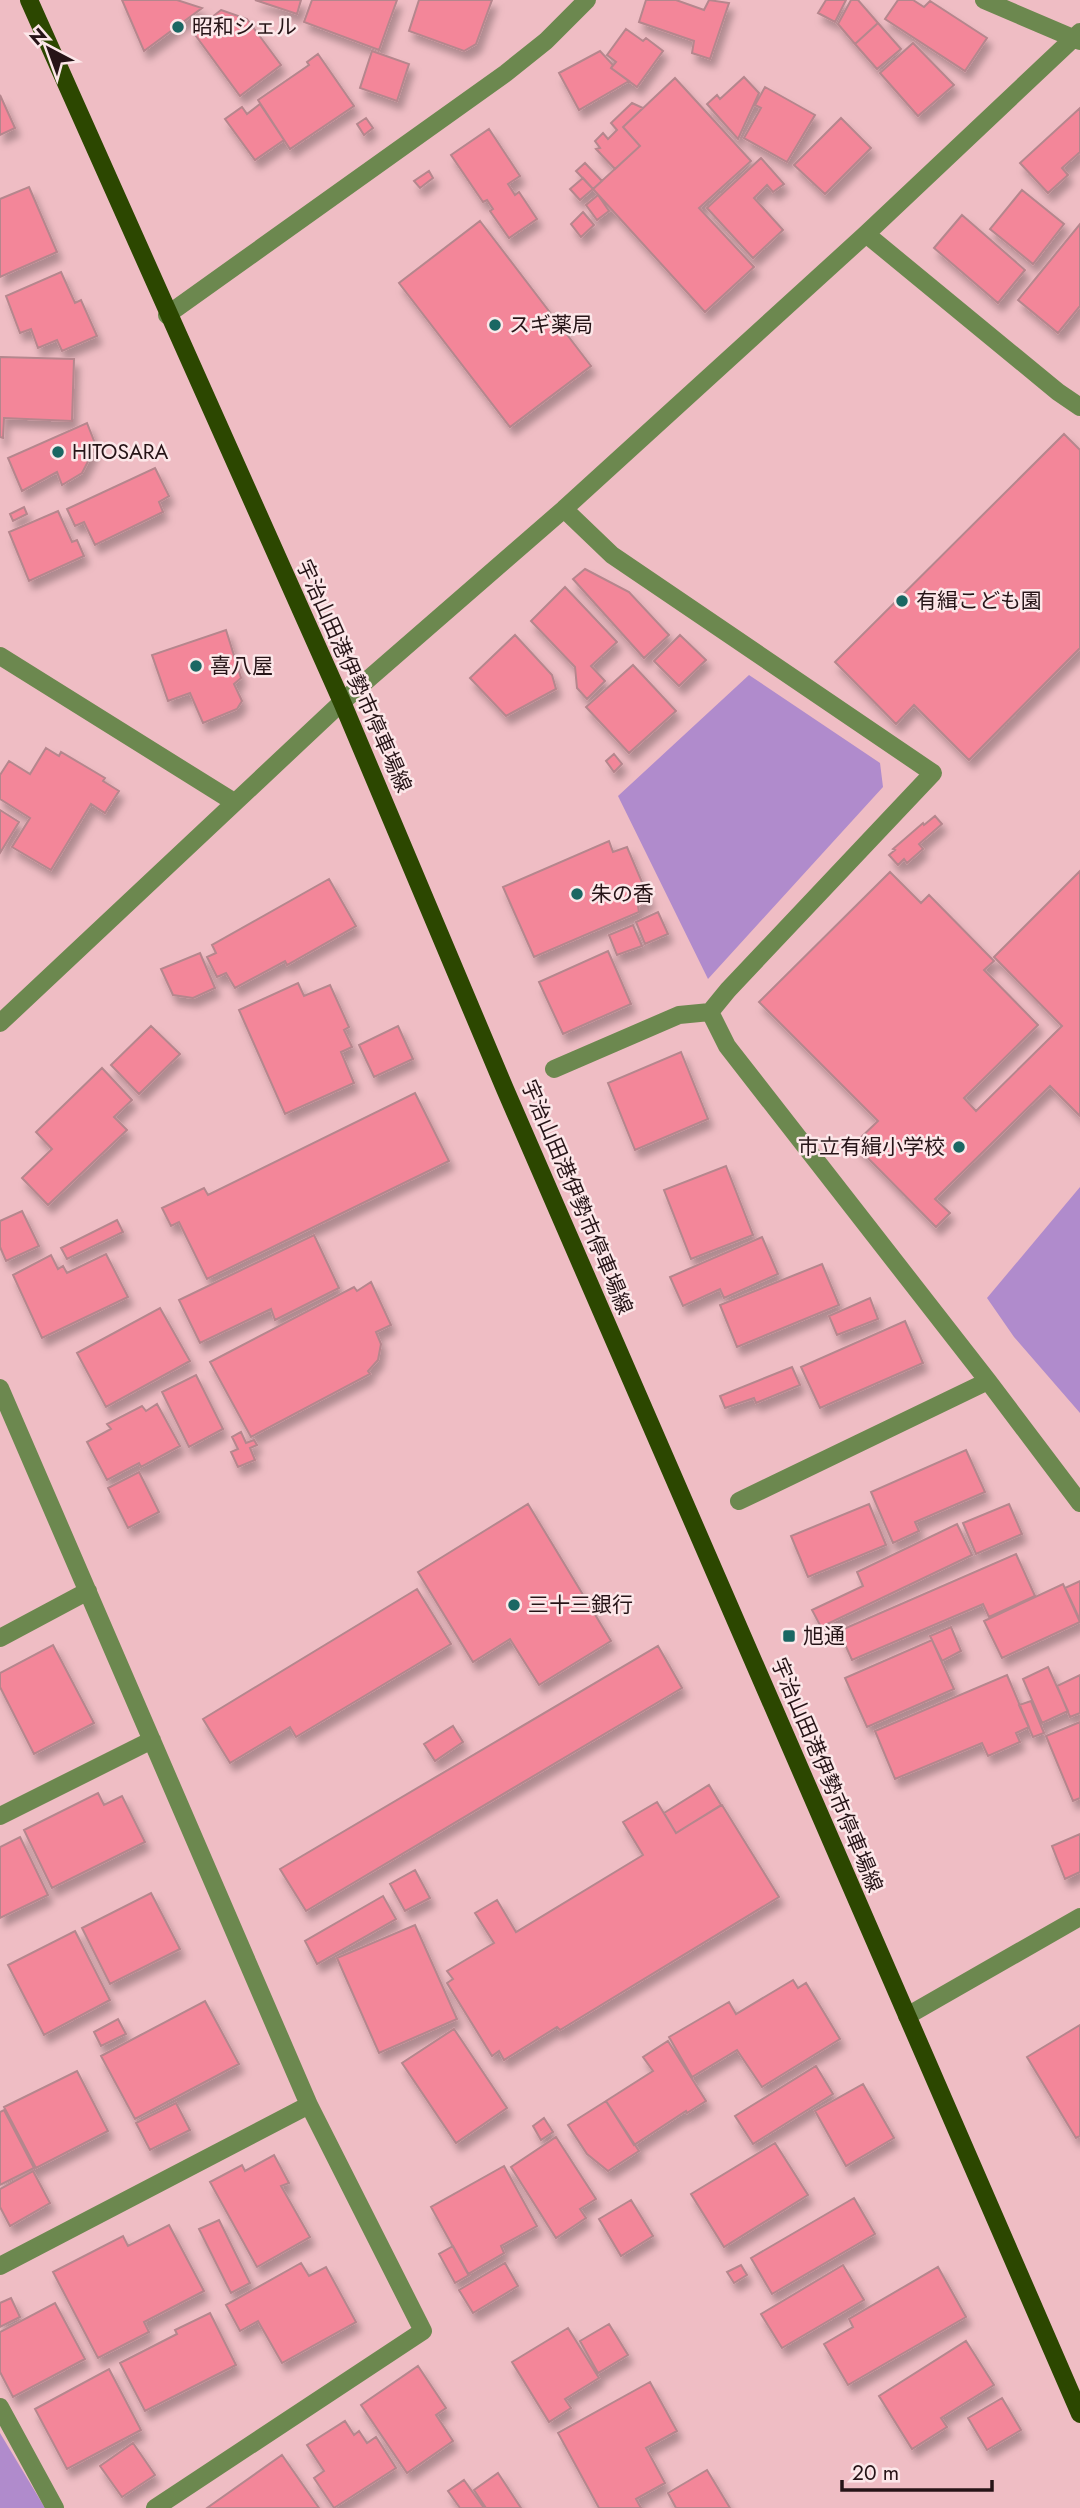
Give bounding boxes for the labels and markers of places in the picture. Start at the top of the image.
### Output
place label: 昭和シェル [192,12,297,42]
marker: 昭和シェル [170,19,186,35]
place label: スギ薬局 [509,310,593,340]
marker: スギ薬局 [487,317,503,333]
place label: HITOSARA [72,437,169,467]
marker: HITOSARA [50,444,66,460]
place label: 有緝こども園 [916,586,1042,616]
marker: 有緝こども園 [894,593,910,609]
place label: 喜八屋 [210,651,273,681]
marker: 喜八屋 [188,658,204,674]
place label: 朱の香 [591,879,654,909]
marker: 朱の香 [569,886,585,902]
place label: 市立有緝小学校 [798,1132,945,1162]
marker: 市立有緝小学校 [951,1139,967,1155]
place label: 三十三銀行 [528,1590,633,1620]
marker: 三十三銀行 [506,1597,522,1613]
place label: 旭通 [803,1621,845,1651]
marker: 旭通 [781,1628,797,1644]

